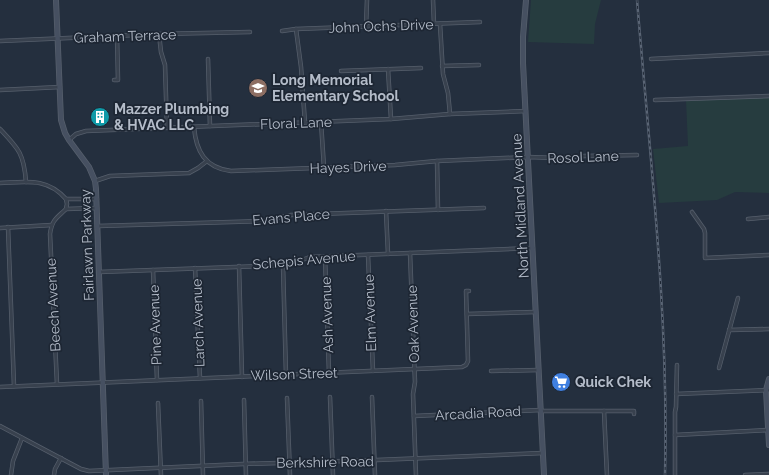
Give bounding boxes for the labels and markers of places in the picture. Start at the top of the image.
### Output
place label: Long Memorial Elementary School [272,72,400,104]
school or university icon: Long Memorial Elementary School [247,77,269,99]
place label: Mazzer Plumbing & HVAC LLC [114,101,229,133]
building icon: Mazzer Plumbing & HVAC LLC [89,106,111,128]
supermarket icon: Quick Chek [550,371,572,393]
place label: Quick Chek [575,374,651,390]

